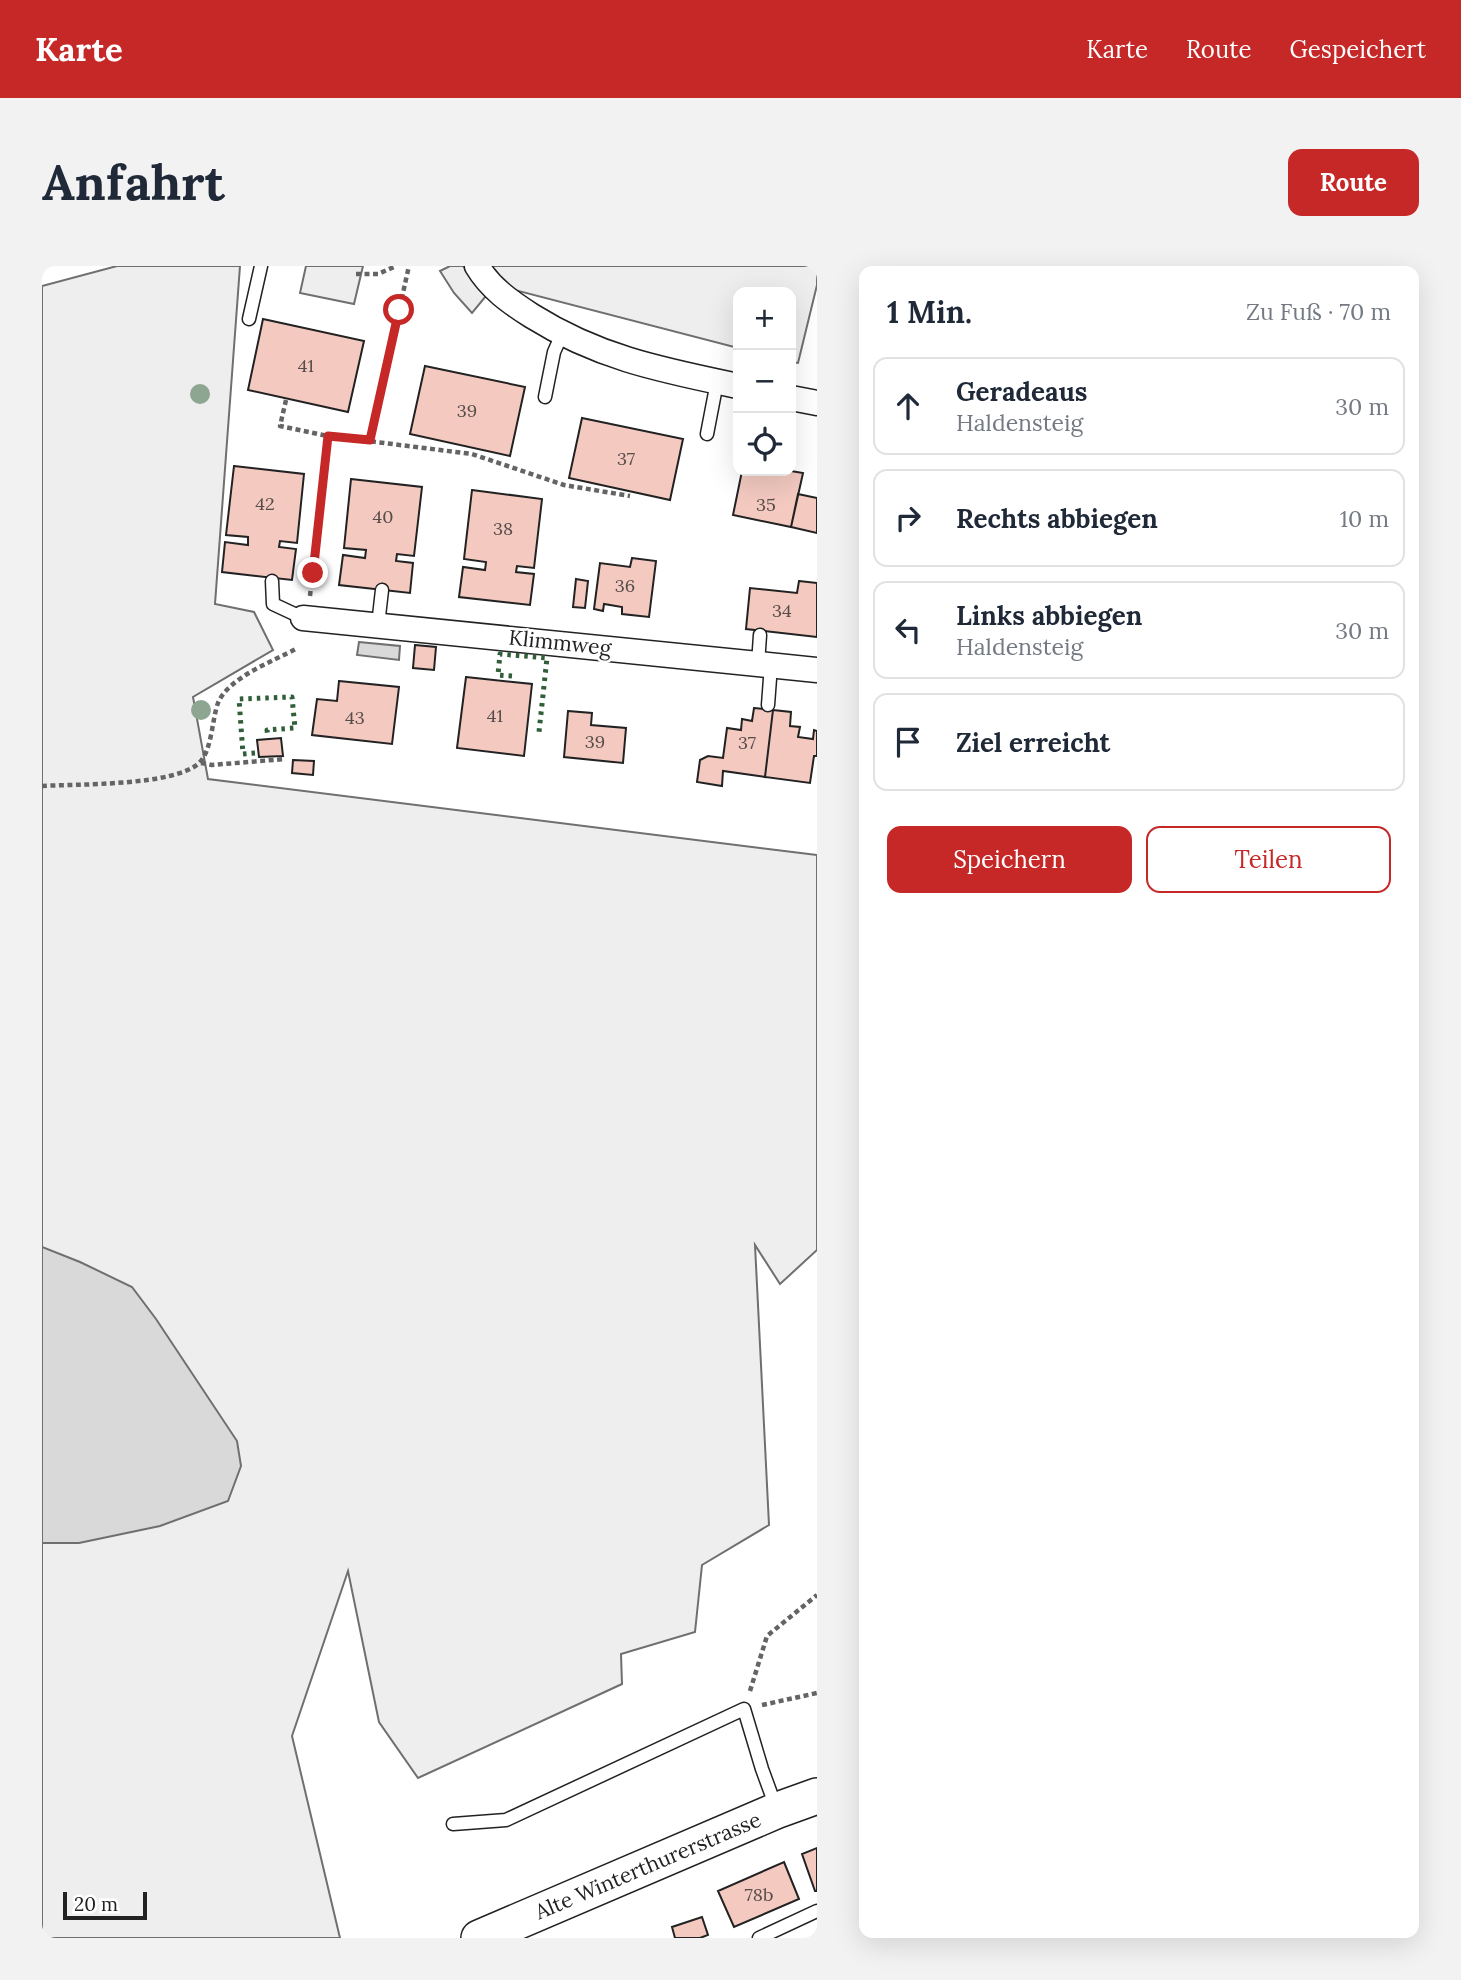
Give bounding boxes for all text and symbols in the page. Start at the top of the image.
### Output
text: Karte [35,28,123,70]
text: Karte [1086,34,1148,65]
text: Route [1186,34,1252,65]
text: Gespeichert [1290,34,1426,65]
button: Route [1288,149,1419,216]
text: Anfahrt [42,151,225,213]
map controls [733,287,796,476]
button: + [733,287,796,350]
text: 1 Min. [887,293,972,331]
route start [383,294,414,325]
text: Zu Fuß · 70 m [1246,297,1391,326]
button: − [733,350,796,413]
house number: 41 [298,354,314,377]
text: Geradeaus [956,375,1087,408]
icon: ahead [889,387,927,425]
text: 30 m [1335,392,1389,421]
house number: 39 [457,399,477,422]
text: Haldensteig [956,408,1083,437]
button: locate [733,413,796,476]
house number: 37 [617,447,635,470]
house number: 42 [255,492,275,515]
house number: 35 [756,493,776,516]
icon: right [889,499,927,537]
text: Rechts abbiegen [956,502,1158,535]
text: 10 m [1340,504,1389,533]
house number: 40 [373,505,393,528]
house number: 38 [493,517,513,540]
route end [297,557,328,588]
house number: 36 [615,574,635,597]
house number: 34 [772,599,792,622]
text: Links abbiegen [956,599,1142,632]
icon: left [889,611,927,649]
text: 30 m [1335,616,1389,645]
street label: Klimmweg [507,624,613,661]
text: Haldensteig [956,632,1083,661]
house number: 41 [487,704,503,727]
house number: 43 [345,706,365,729]
icon: arrive [889,723,927,761]
text: Ziel erreicht [956,726,1110,759]
house number: 39 [585,730,605,753]
house number: 37 [738,731,756,754]
button: Speichern [887,826,1132,893]
button: Teilen [1146,826,1391,893]
street label: Alte Winterthurerstrasse [530,1806,765,1926]
house number: 78b [745,1883,773,1906]
scale bar [63,1889,147,1921]
text: 20 m [74,1892,118,1916]

